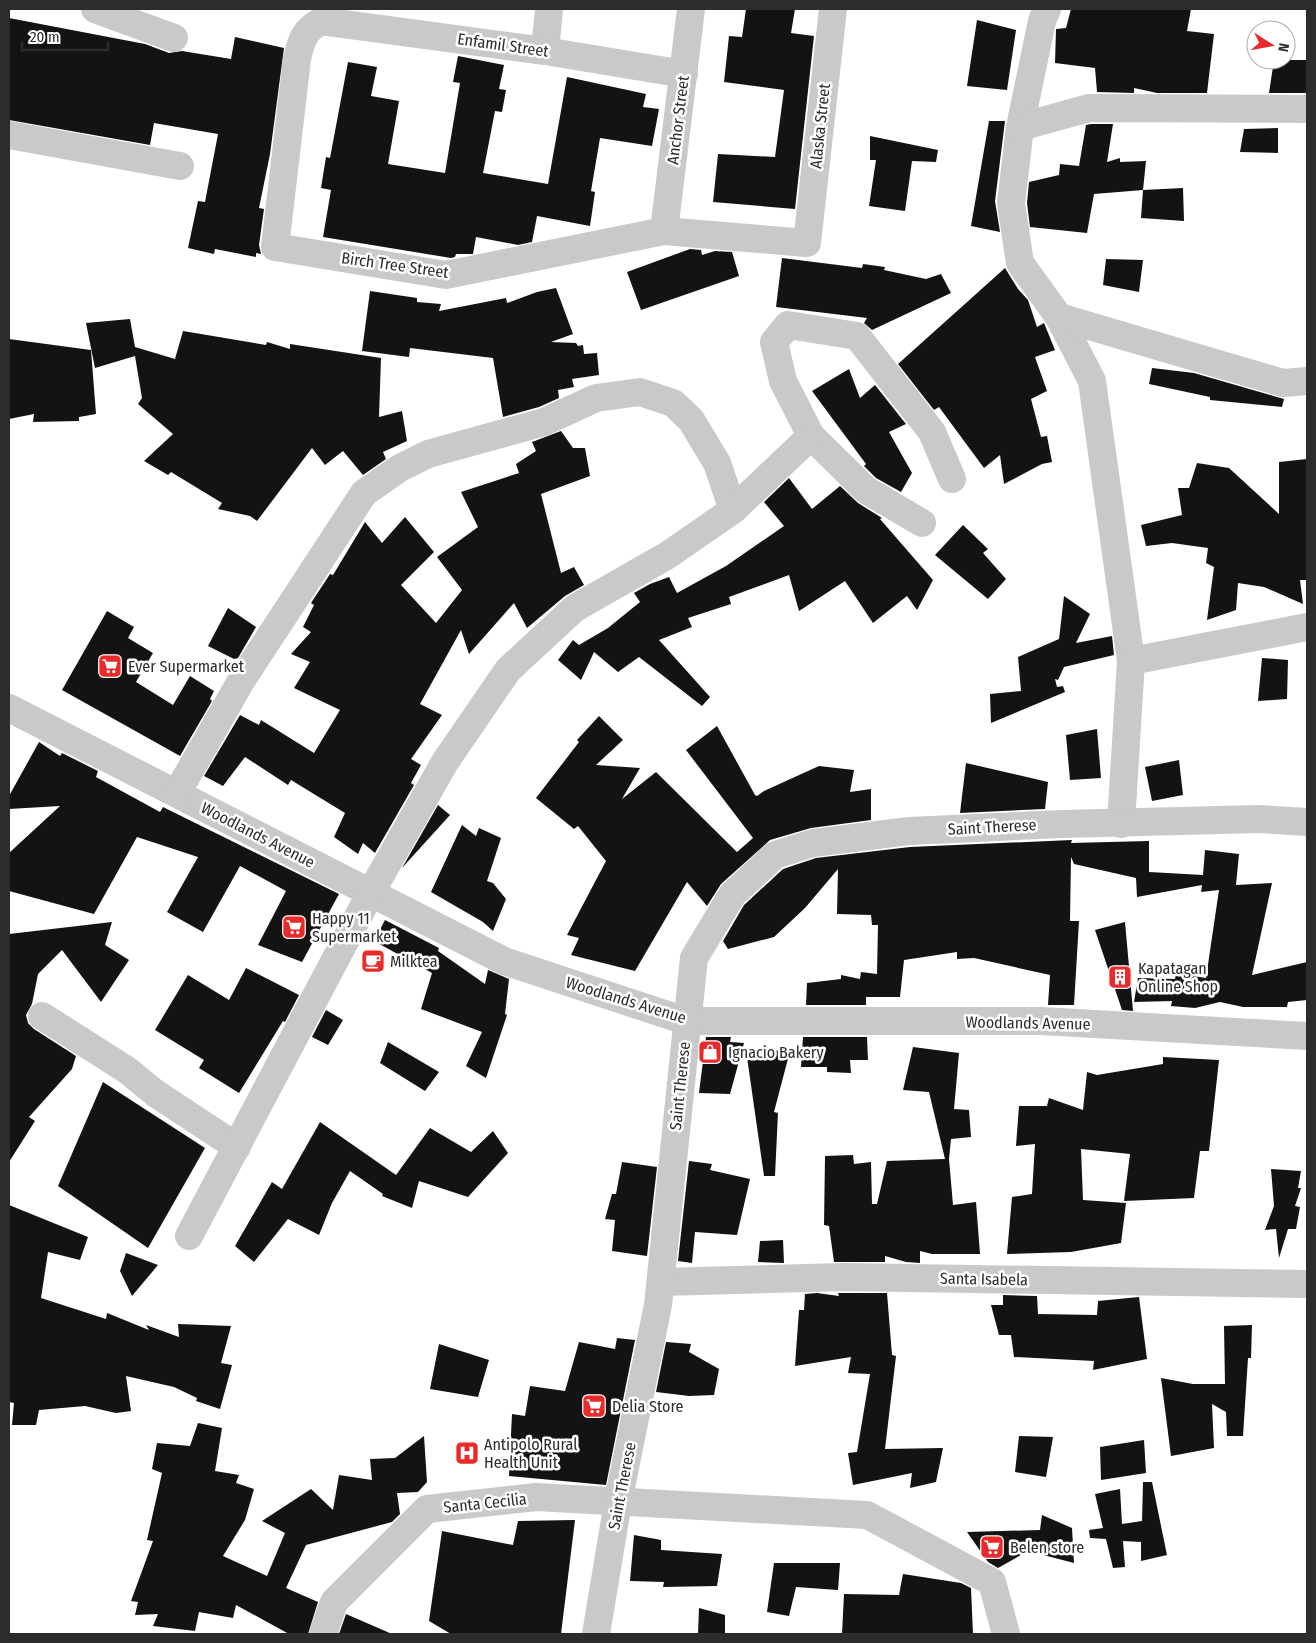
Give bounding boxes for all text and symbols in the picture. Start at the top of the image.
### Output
scale bar [22,20,109,52]
north arrow [1246,20,1296,70]
text: 20 m [30,28,60,46]
street label: Enfamil Street [456,29,551,61]
text: N [1274,42,1292,53]
street label: Anchor Street [663,74,693,165]
street label: Alaska Street [806,82,834,169]
street label: Birch Tree Street [340,248,451,282]
supermarket icon: Ever Supermarket [97,653,123,679]
place label: Ever Supermarket [128,657,245,676]
street label: Woodlands Avenue [198,798,318,872]
street label: Saint Therese [947,815,1037,839]
place label: Happy 11 Supermarket [312,909,397,946]
supermarket icon: Happy 11 Supermarket [281,914,307,940]
cafe icon: Milktea [360,948,386,974]
place label: Milktea [390,952,438,971]
place label: Kapatagan Online Shop [1138,959,1218,996]
building icon: Kapatagan Online Shop [1107,964,1133,990]
street label: Woodlands Avenue [563,973,689,1027]
street label: Woodlands Avenue [965,1012,1091,1034]
shop icon: Ignacio Bakery [697,1039,723,1065]
street label: Saint Therese [666,1041,694,1131]
place label: Ignacio Bakery [728,1043,824,1062]
street label: Santa Isabela [940,1269,1028,1289]
supermarket icon: Delia Store [581,1393,607,1419]
place label: Delia Store [612,1397,684,1416]
place label: Antipolo Rural Health Unit [484,1435,577,1472]
hospital icon: Antipolo Rural Health Unit [454,1440,480,1466]
street label: Saint Therese [604,1441,640,1531]
street label: Santa Cecilia [442,1489,528,1517]
supermarket icon: Belen store [979,1534,1005,1560]
place label: Belen store [1010,1538,1084,1557]

